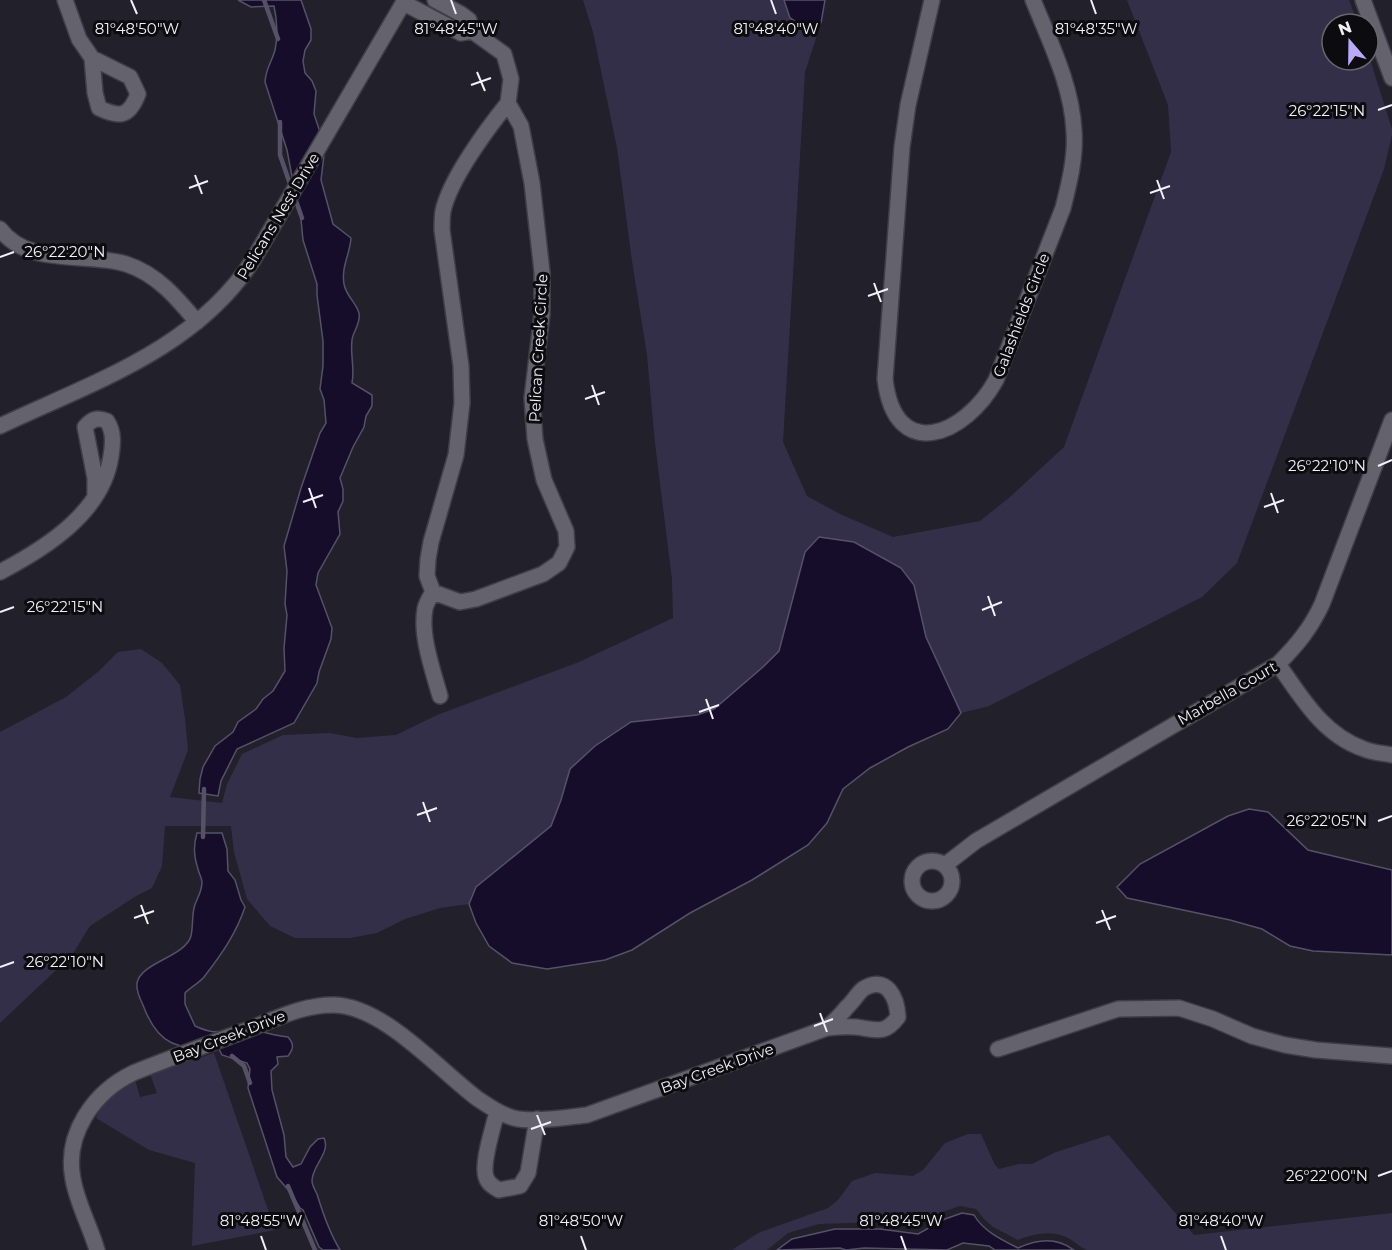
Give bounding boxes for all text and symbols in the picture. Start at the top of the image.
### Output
north arrow [1320,12,1380,72]
text: N [1336,17,1354,40]
text: 81°48'50"W [95,19,179,38]
text: 81°48'45"W [414,19,498,38]
text: 81°48'40"W [734,19,819,38]
text: 81°48'35"W [1055,19,1138,38]
text: 26°22'15"N [1289,101,1365,120]
street label: Pelicans Nest Drive [233,149,323,283]
text: 26°22'20"N [25,242,105,261]
street label: Galashields Circle [989,250,1053,380]
street label: Pelican Creek Circle [525,273,551,423]
text: 26°22'10"N [1288,456,1366,475]
text: 26°22'15"N [27,597,103,616]
street label: Marbella Court [1174,657,1280,729]
text: 26°22'05"N [1287,811,1367,830]
text: 26°22'10"N [26,952,104,971]
street label: Bay Creek Drive [170,1006,288,1066]
street label: Bay Creek Drive [658,1039,776,1097]
text: 26°22'00"N [1286,1166,1368,1185]
text: 81°48'55"W [220,1211,303,1230]
text: 81°48'50"W [539,1211,623,1230]
text: 81°48'45"W [859,1211,943,1230]
text: 81°48'40"W [1179,1211,1264,1230]

